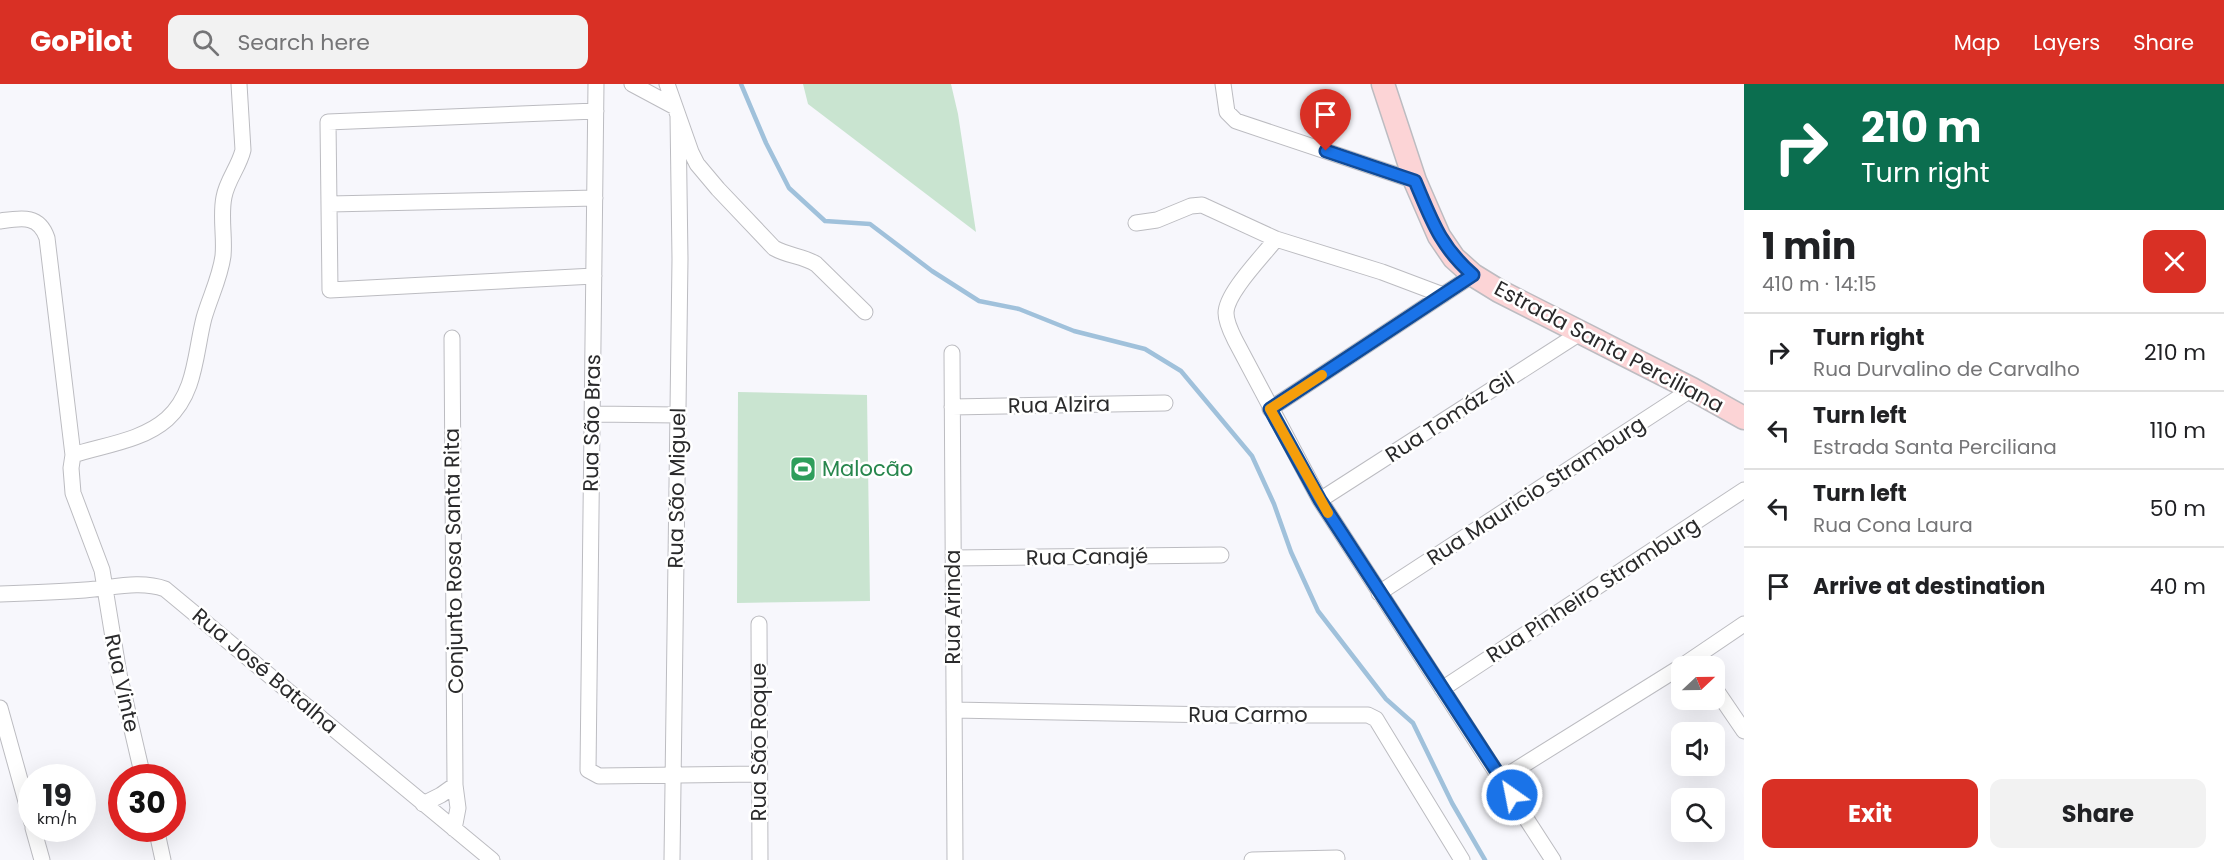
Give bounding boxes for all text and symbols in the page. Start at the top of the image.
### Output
search box [168,15,588,69]
text: GoPilot [30,22,132,61]
icon: search [189,26,222,59]
text: Search here [237,27,370,58]
text: Map [1954,28,2000,57]
text: Layers [2033,28,2100,57]
text: Share [2133,28,2194,57]
pin [1300,89,1351,151]
icon: arrive [1309,98,1342,131]
text: 210 m [1861,98,1982,157]
icon: right [1762,108,1840,186]
text: Turn right [1861,154,1990,191]
text: 1 min [1762,221,1856,272]
button: close [2143,230,2206,293]
text: 410 m · 14:15 [1762,270,1877,298]
street label: Estrada Santa Perciliana [1489,274,1729,419]
text: Turn right [1813,322,1924,353]
icon: right [1762,336,1795,369]
text: 210 m [2144,337,2206,368]
street label: Rua São Bras [576,354,607,492]
text: Rua Durvalino de Carvalho [1813,355,2080,383]
street label: Rua Tomáz Gil [1380,364,1520,469]
street label: Rua Alzira [1008,389,1110,420]
text: Turn left [1813,400,1907,431]
street label: Rua São Miguel [661,407,692,569]
street label: Rua Mauricio Stramburg [1421,409,1651,572]
icon: left [1762,414,1795,447]
text: 110 m [2150,415,2206,446]
street label: Conjunto Rosa Santa Rita [437,428,470,694]
text: Estrada Santa Perciliana [1813,433,2057,461]
sports icon: Malocão [788,454,818,484]
place label: Malocão [822,454,913,483]
text: Turn left [1813,478,1907,509]
icon: left [1762,492,1795,525]
text: 50 m [2150,493,2206,524]
street label: Rua Pinheiro Stramburg [1481,510,1705,669]
text: Rua Cona Laura [1813,511,1973,539]
street label: Rua Canajé [1026,541,1148,572]
street label: Rua Arinda [938,550,967,665]
icon: arrive [1762,570,1795,603]
text: Arrive at destination [1813,571,2045,602]
text: 40 m [2150,571,2206,602]
street label: Rua José Batalha [186,601,344,740]
street label: Rua Vinte [98,631,147,735]
north arrow [1671,656,1725,710]
map controls [1671,656,1725,842]
street label: Rua São Roque [744,663,773,821]
street label: Rua Carmo [1188,700,1308,729]
button: sound [1671,722,1725,776]
position arrow [1480,763,1544,827]
speed limit sign: 30 [108,764,186,842]
text: 19 [42,774,72,817]
button: Exit [1762,779,1978,848]
button: Share [1990,779,2206,848]
button: search [1671,788,1725,842]
text: km/h [37,808,77,829]

